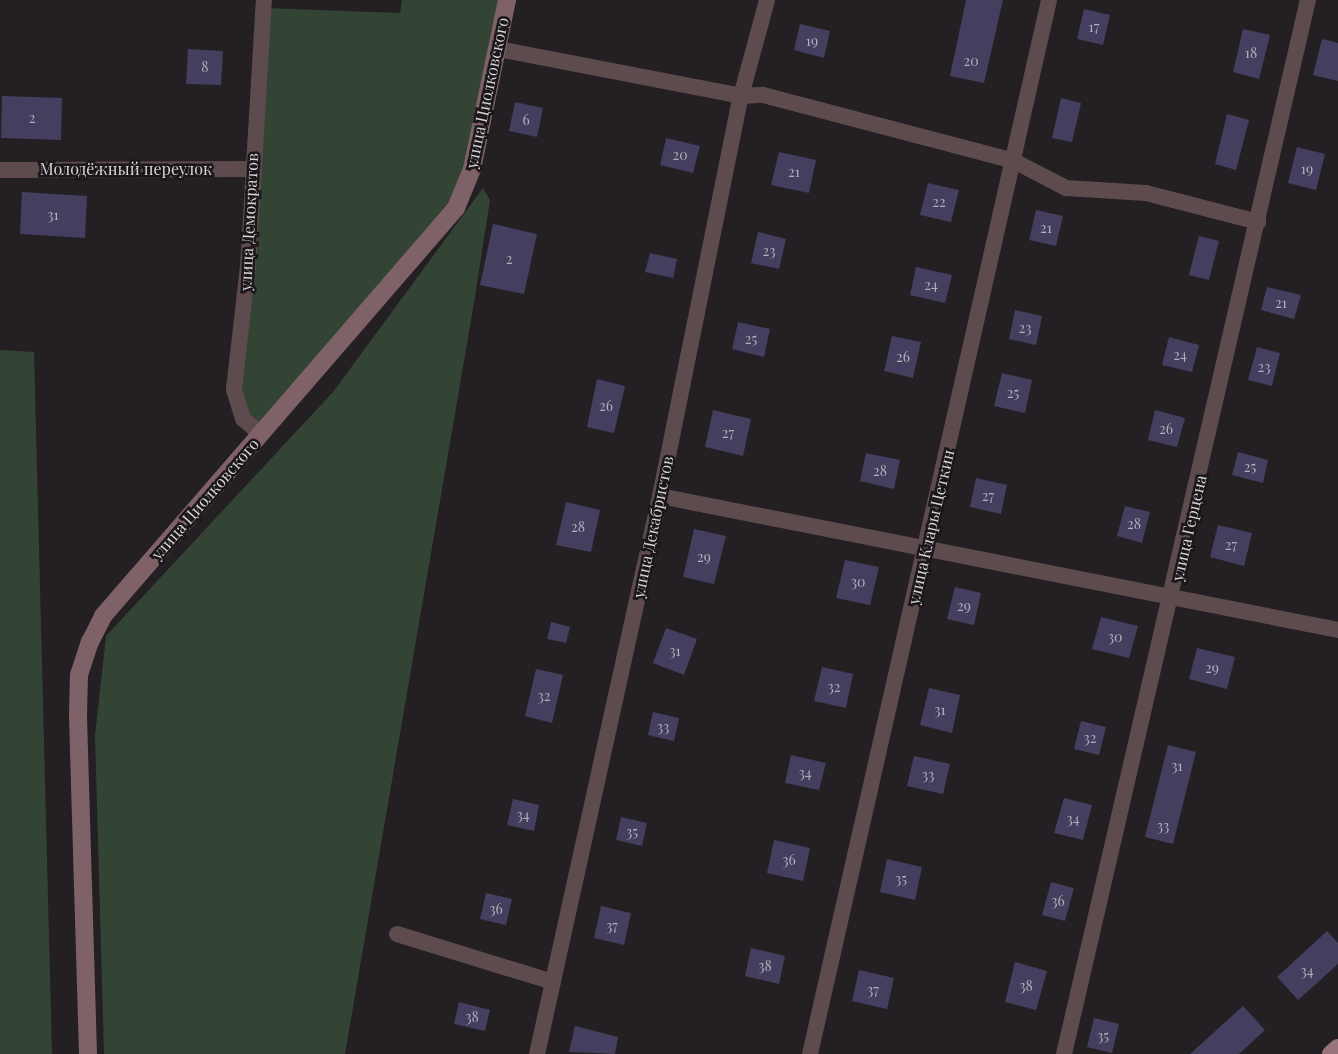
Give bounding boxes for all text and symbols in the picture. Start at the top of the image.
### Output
street label: улица Циолковского [462,16,512,170]
house number: 17 [1089,19,1099,35]
house number: 19 [806,33,818,49]
house number: 18 [1245,45,1257,61]
house number: 20 [963,53,979,69]
house number: 8 [201,59,209,75]
house number: 2 [29,110,35,126]
house number: 6 [522,112,530,128]
house number: 20 [672,147,688,163]
street label: улица Демократов [236,153,262,291]
street label: Молодёжный переулок [40,159,212,179]
house number: 19 [1301,161,1313,177]
house number: 21 [788,164,800,180]
house number: 22 [932,194,946,210]
house number: 31 [47,207,59,223]
house number: 21 [1040,220,1052,236]
house number: 23 [762,243,776,259]
house number: 2 [506,251,512,267]
house number: 24 [924,277,938,293]
house number: 21 [1275,295,1287,311]
house number: 23 [1018,320,1032,336]
house number: 25 [745,331,757,347]
house number: 24 [1173,347,1187,363]
house number: 26 [896,349,910,365]
house number: 23 [1257,359,1271,375]
house number: 25 [1007,385,1019,401]
house number: 26 [599,398,613,414]
house number: 26 [1159,421,1173,437]
house number: 27 [722,425,734,441]
street label: улица Циолковского [147,435,263,563]
street label: улица Клары Цеткин [904,448,958,606]
street label: улица Декабристов [629,454,677,600]
house number: 25 [1244,459,1256,475]
house number: 28 [873,463,887,479]
street label: улица Герцена [1168,473,1210,583]
house number: 27 [982,488,994,504]
house number: 28 [1127,516,1141,532]
house number: 28 [571,519,585,535]
house number: 27 [1225,537,1237,553]
house number: 29 [697,549,711,565]
house number: 30 [851,574,865,590]
house number: 29 [957,598,971,614]
house number: 30 [1108,629,1122,645]
house number: 31 [669,643,681,659]
house number: 29 [1205,660,1219,676]
house number: 32 [827,679,841,695]
house number: 32 [537,688,551,704]
house number: 31 [934,702,946,718]
house number: 33 [657,719,669,735]
house number: 32 [1083,730,1097,746]
house number: 31 [1171,758,1183,774]
house number: 34 [798,765,812,781]
house number: 33 [922,767,934,783]
house number: 34 [516,807,530,823]
house number: 34 [1066,811,1080,827]
house number: 33 [1157,818,1169,834]
house number: 35 [626,824,638,840]
house number: 36 [782,852,796,868]
house number: 35 [895,871,907,887]
house number: 36 [1051,893,1065,909]
house number: 36 [489,901,503,917]
house number: 37 [606,918,618,934]
house number: 38 [758,958,772,974]
house number: 34 [1300,963,1314,979]
house number: 38 [1019,978,1033,994]
house number: 37 [867,982,879,998]
house number: 38 [465,1009,479,1025]
house number: 35 [1097,1028,1109,1044]

